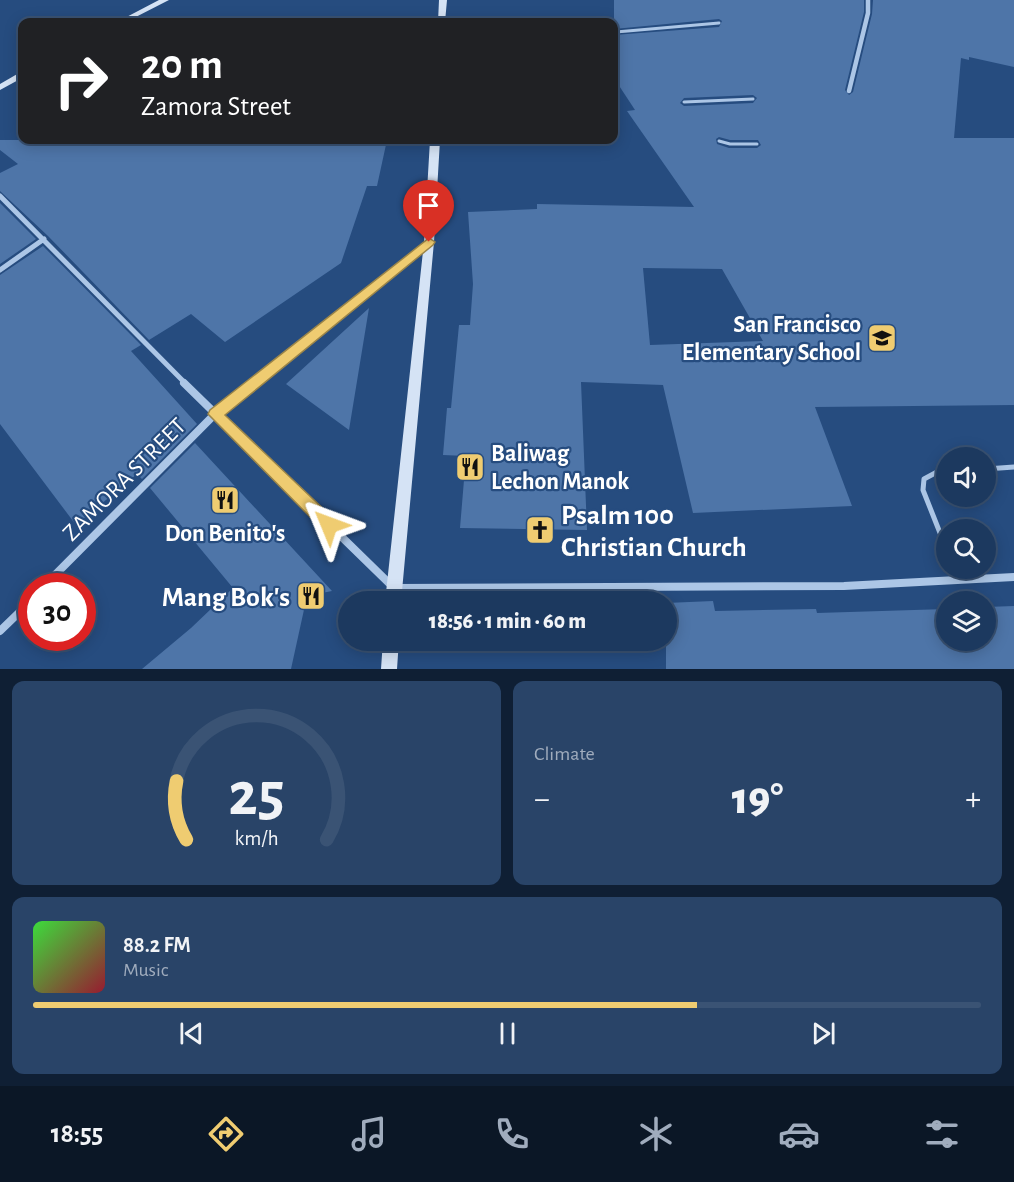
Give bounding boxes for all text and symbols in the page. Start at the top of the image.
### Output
icon: right [42,42,120,120]
text: 20 m [141,44,223,86]
text: Zamora Street [141,93,291,120]
pin [403,180,454,242]
icon: arrive [412,189,445,222]
place label: San Francisco Elementary School [682,313,861,365]
school or university icon: San Francisco Elementary School [866,322,898,354]
street label: ZAMORA STREET [59,413,191,546]
place label: Baliwag Lechon Manok [491,442,629,494]
map controls [936,447,996,651]
button: sound [936,447,996,507]
restaurant icon: Baliwag Lechon Manok [454,451,486,483]
restaurant icon: Don Benito's [209,484,241,516]
position arrow [297,493,361,557]
place label: Psalm 100 Christian Church [561,502,747,562]
church icon: Psalm 100 Christian Church [524,514,556,546]
button: search [936,519,996,579]
place label: Don Benito's [165,522,285,546]
speed limit sign: 30 [18,573,96,651]
restaurant icon: Mang Bok's [295,580,327,612]
place label: Mang Bok's [162,584,290,612]
button: layers [936,591,996,651]
text: 18:56 · 1 min · 60 m [429,610,586,632]
text: Climate [534,744,595,764]
text: 25 [228,764,285,826]
text: 19° [732,777,783,822]
text: − [534,783,550,816]
text: + [965,783,981,816]
text: km/h [234,828,279,849]
text: 88.2 FM [123,934,191,956]
text: Music [123,960,169,980]
icon: previous [175,1017,208,1050]
icon: pause [491,1017,524,1050]
icon: next [807,1017,840,1050]
icon: directions [205,1113,247,1155]
icon: music [348,1113,390,1155]
icon: phone [491,1113,533,1155]
icon: climate [635,1113,677,1155]
icon: car [778,1113,820,1155]
icon: filters [921,1113,963,1155]
text: 18:55 [51,1120,103,1147]

